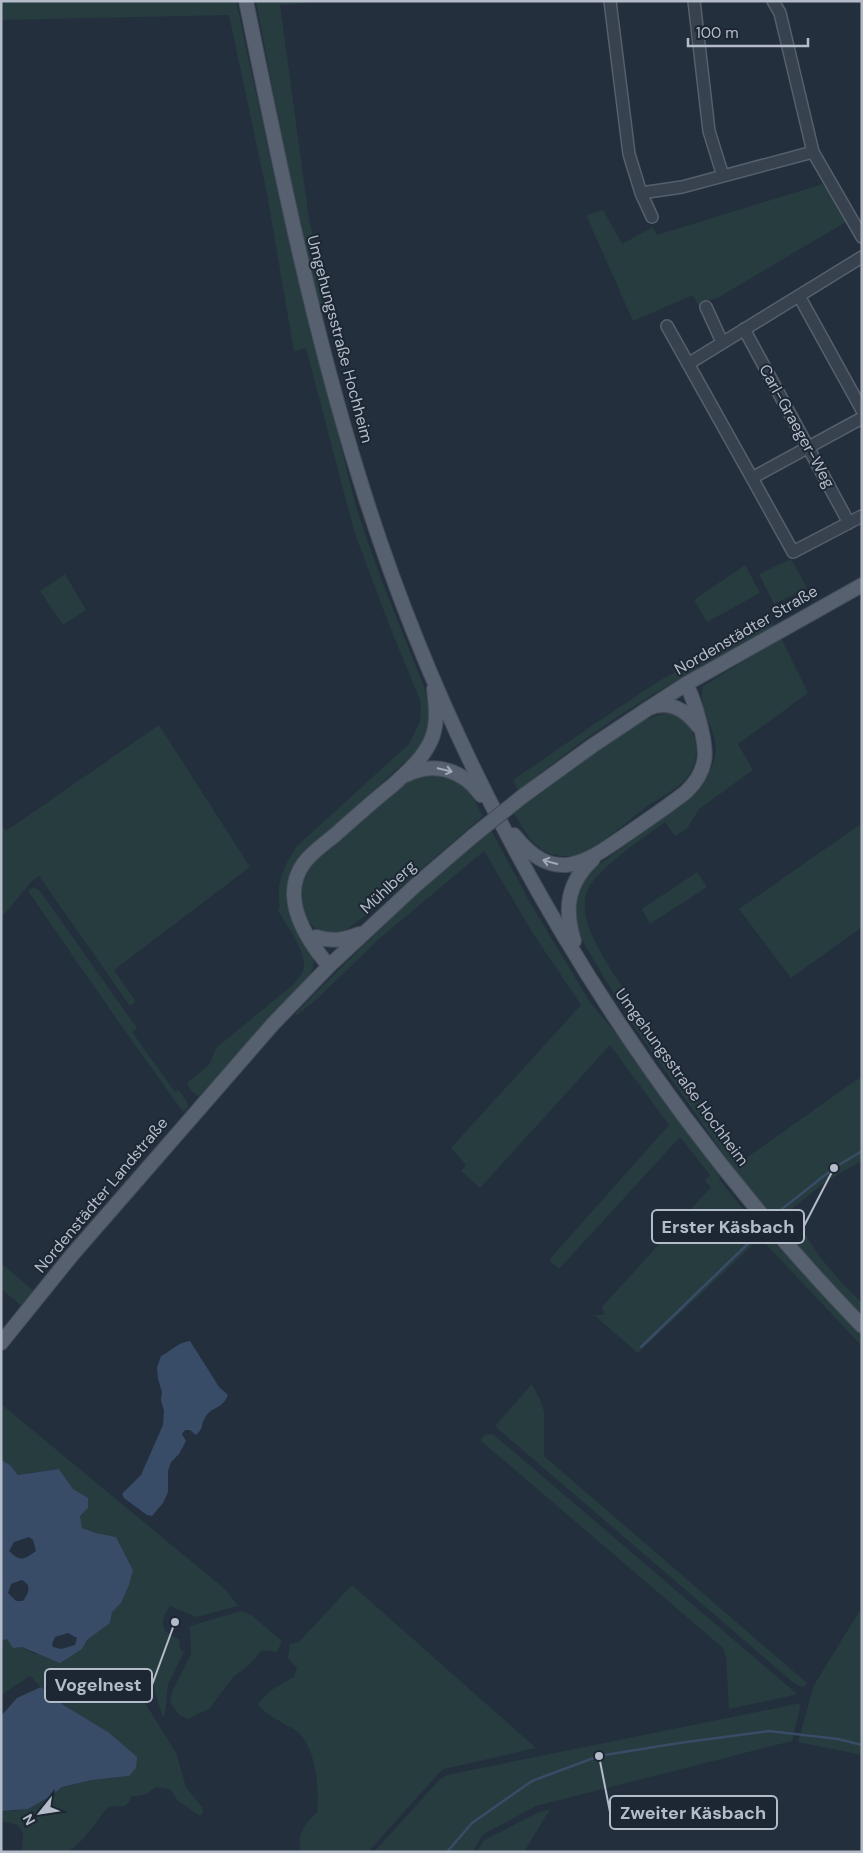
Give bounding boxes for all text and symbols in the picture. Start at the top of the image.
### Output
scale bar [688,15,808,47]
text: 100 m [696,23,739,43]
street label: Umgehungsstraße Hochheim [302,233,378,445]
street label: Carl-Graeger-Weg [754,360,840,492]
street label: Nordenstädter Straße [671,580,821,680]
one-way arrow [437,766,453,775]
street label: Mühlberg [356,856,420,918]
one-way arrow [542,857,558,866]
street label: Umgehungsstraße Hochheim [611,984,753,1170]
street label: Nordenstädter Landstraße [30,1113,172,1277]
callout: Erster Käsbach [652,1210,804,1243]
text: Erster Käsbach [662,1215,794,1239]
callout: Vogelnest [45,1669,152,1702]
text: Vogelnest [54,1673,142,1697]
north arrow [15,1788,65,1838]
callout: Zweiter Käsbach [610,1796,777,1829]
text: Zweiter Käsbach [620,1801,766,1825]
text: N [18,1811,39,1828]

